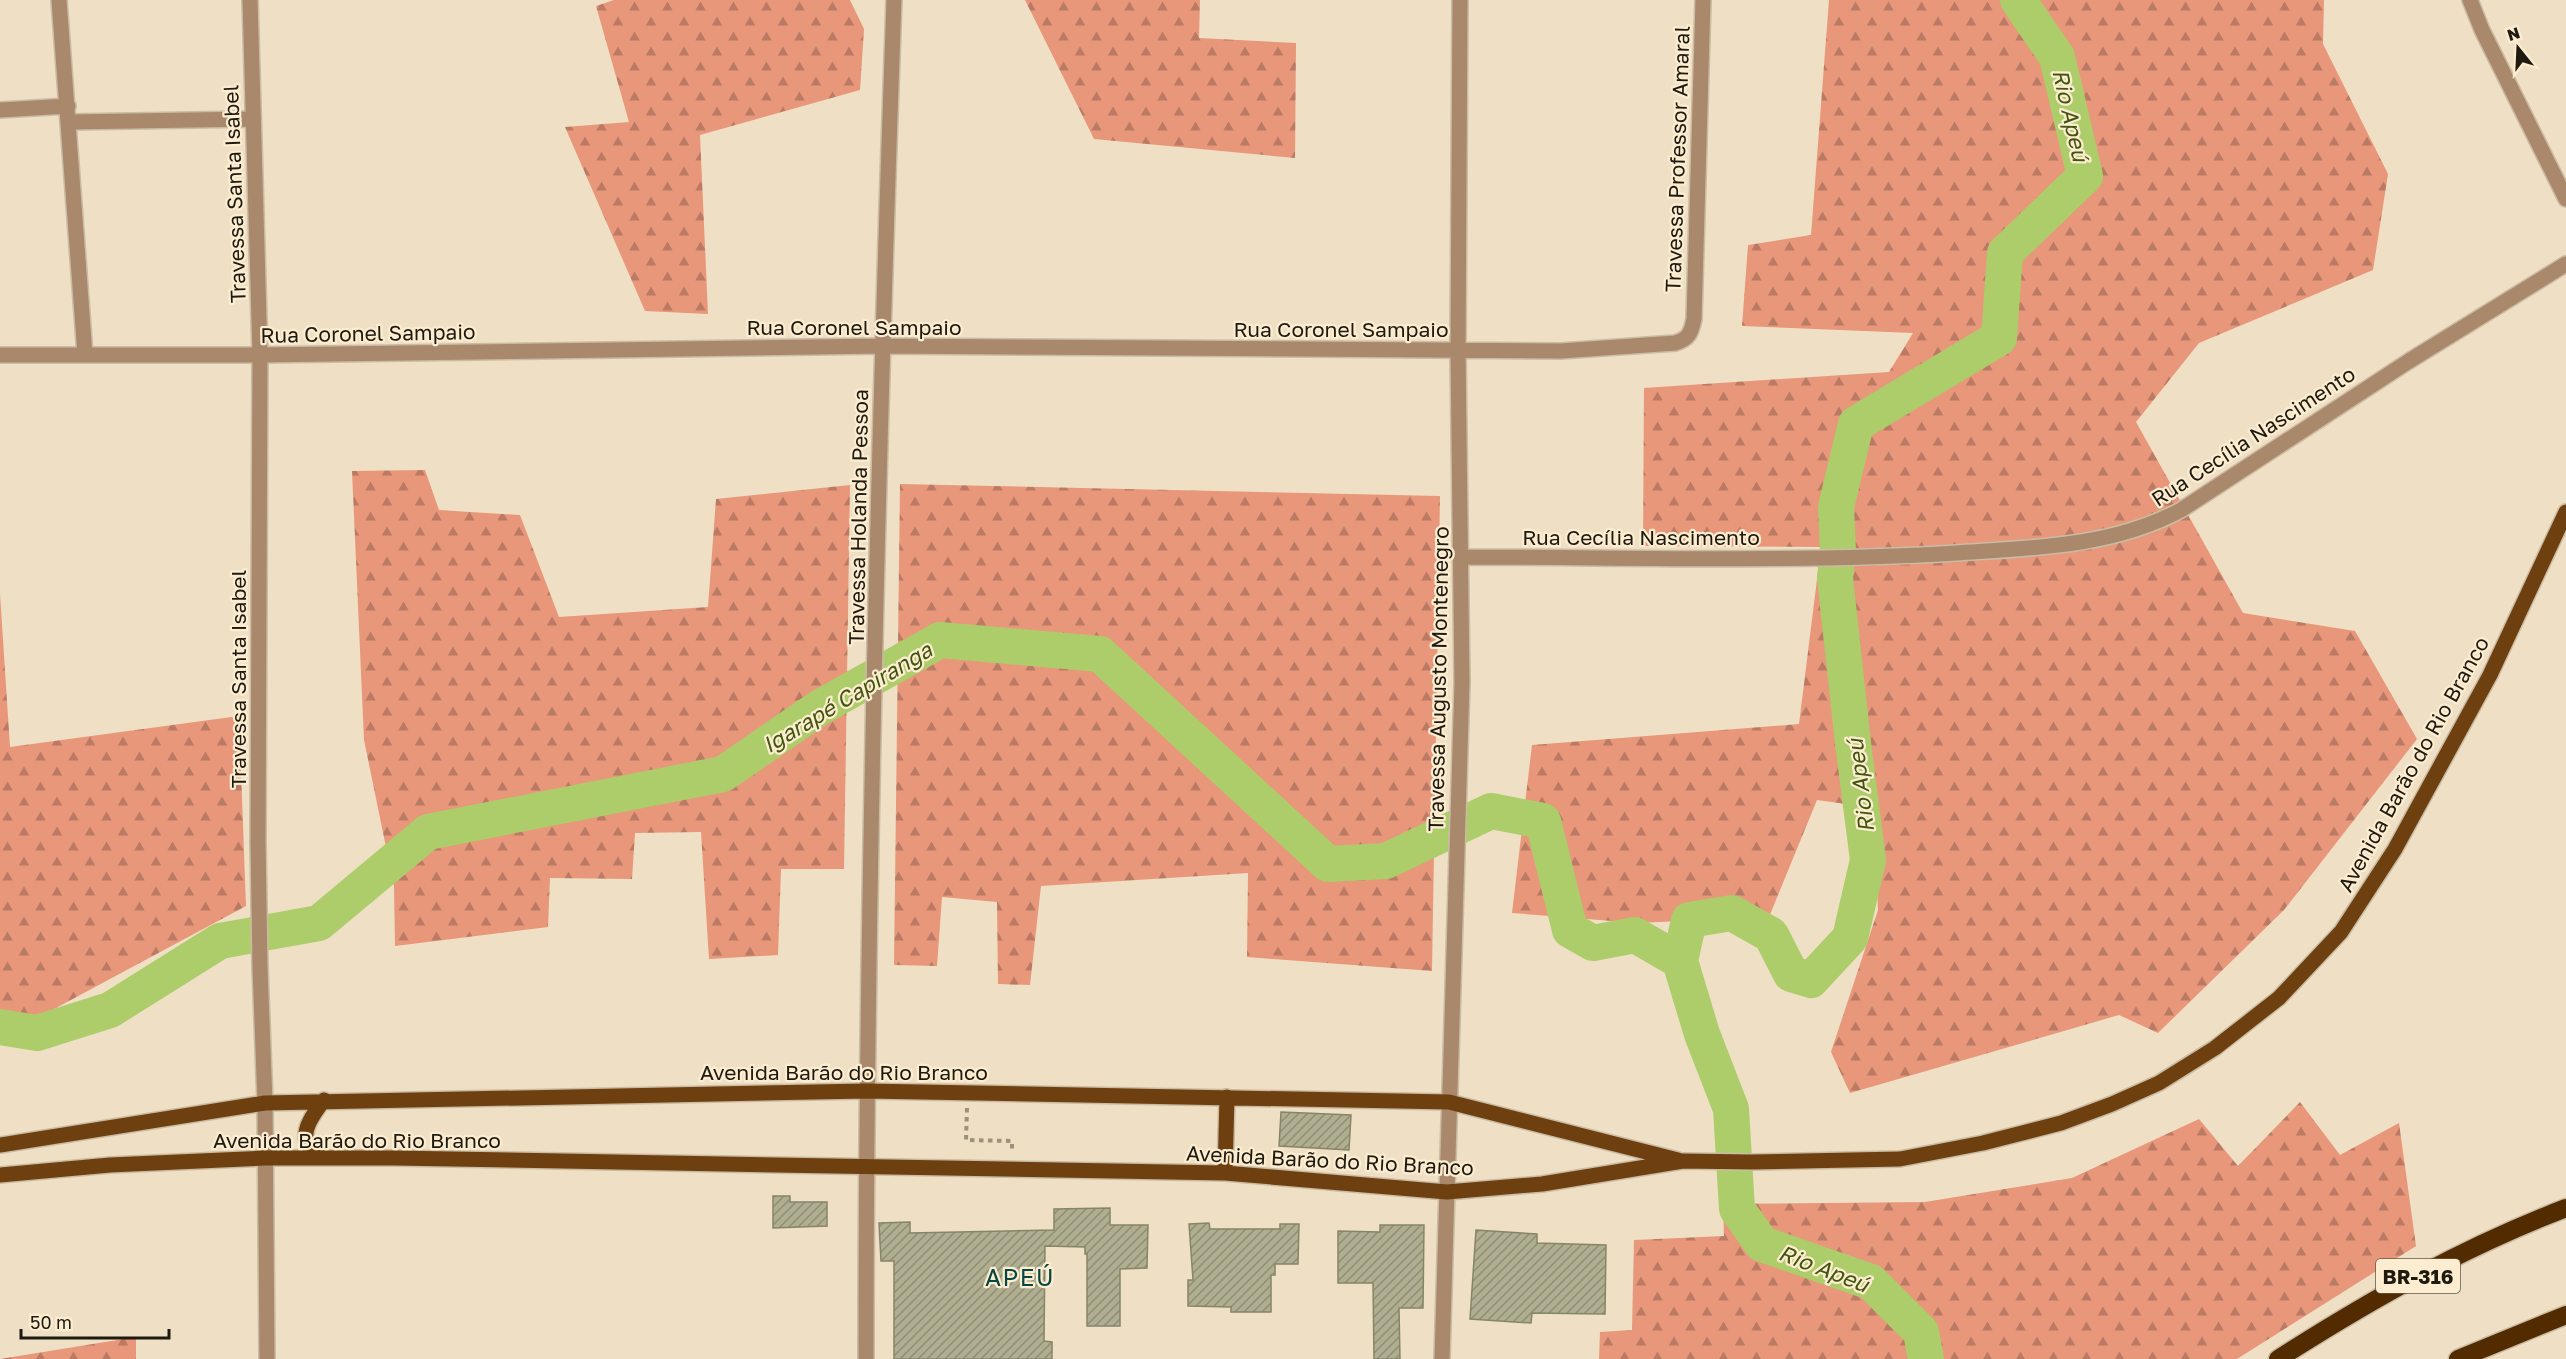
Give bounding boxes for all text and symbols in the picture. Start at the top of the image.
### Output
north arrow [2488,18,2548,78]
text: N [2504,22,2522,45]
street label: Travessa Professor Amaral [1659,25,1695,293]
water label: Rio Apeú [2047,66,2095,165]
street label: Travessa Santa Isabel [217,84,251,304]
street label: Rua Coronel Sampaio [746,314,962,340]
street label: Rua Coronel Sampaio [1233,316,1449,342]
street label: Rua Coronel Sampaio [260,318,476,348]
street label: Rua Cecília Nascimento [2146,360,2360,512]
street label: Travessa Holanda Pessoa [843,389,873,645]
street label: Rua Cecília Nascimento [1522,524,1760,550]
street label: Travessa Augusto Montenegro [1422,526,1454,832]
street label: Travessa Santa Isabel [225,570,251,788]
street label: Avenida Barão do Rio Branco [2332,632,2494,896]
water label: Igarapé Capiranga [758,635,938,758]
water label: Rio Apeú [1841,736,1879,834]
street label: Avenida Barão do Rio Branco [700,1059,988,1085]
street label: Avenida Barão do Rio Branco [213,1127,501,1153]
street label: Avenida Barão do Rio Branco [1186,1139,1474,1181]
water label: Rio Apeú [1775,1239,1874,1298]
road number: BR-316 [2376,1259,2460,1293]
district label: APEÚ [985,1262,1055,1291]
scale bar [21,1302,170,1340]
text: 50 m [30,1311,72,1333]

